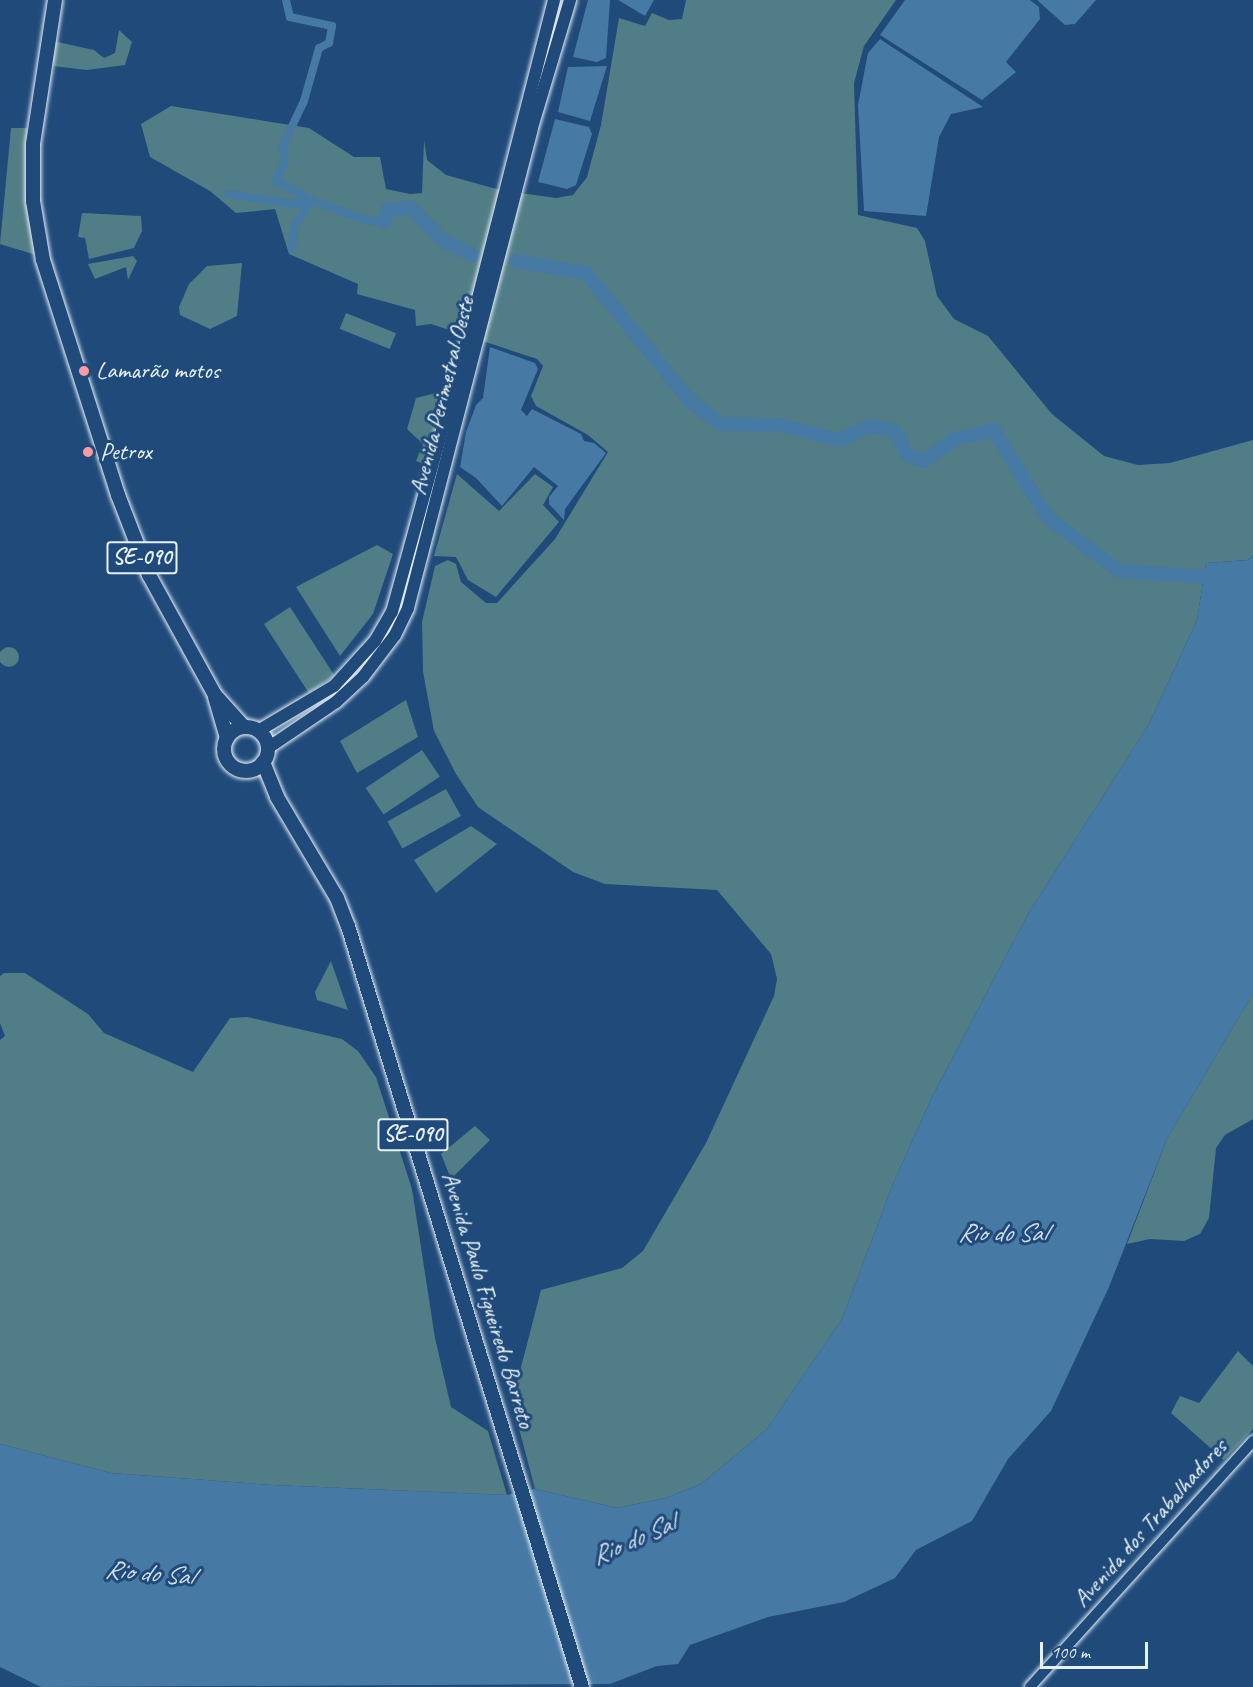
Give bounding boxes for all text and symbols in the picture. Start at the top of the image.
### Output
street label: Avenida Perimetral Oeste [404,294,480,498]
place label: Lamarão motos [96,357,220,385]
marker: Lamarão motos [77,364,91,378]
place label: Petrox [100,438,152,466]
marker: Petrox [81,445,95,459]
road number: SE-090 [106,539,178,577]
road number: SE-090 [377,1116,449,1154]
street label: Avenida Paulo Figueiredo Barreto [435,1169,541,1431]
water label: Rio do Sal [958,1217,1046,1249]
street label: Avenida dos Trabalhadores [1067,1433,1233,1613]
water label: Rio do Sal [586,1508,680,1572]
water label: Rio do Sal [104,1554,194,1592]
scale bar [1043,1630,1151,1668]
text: 100 m [1051,1641,1090,1663]

